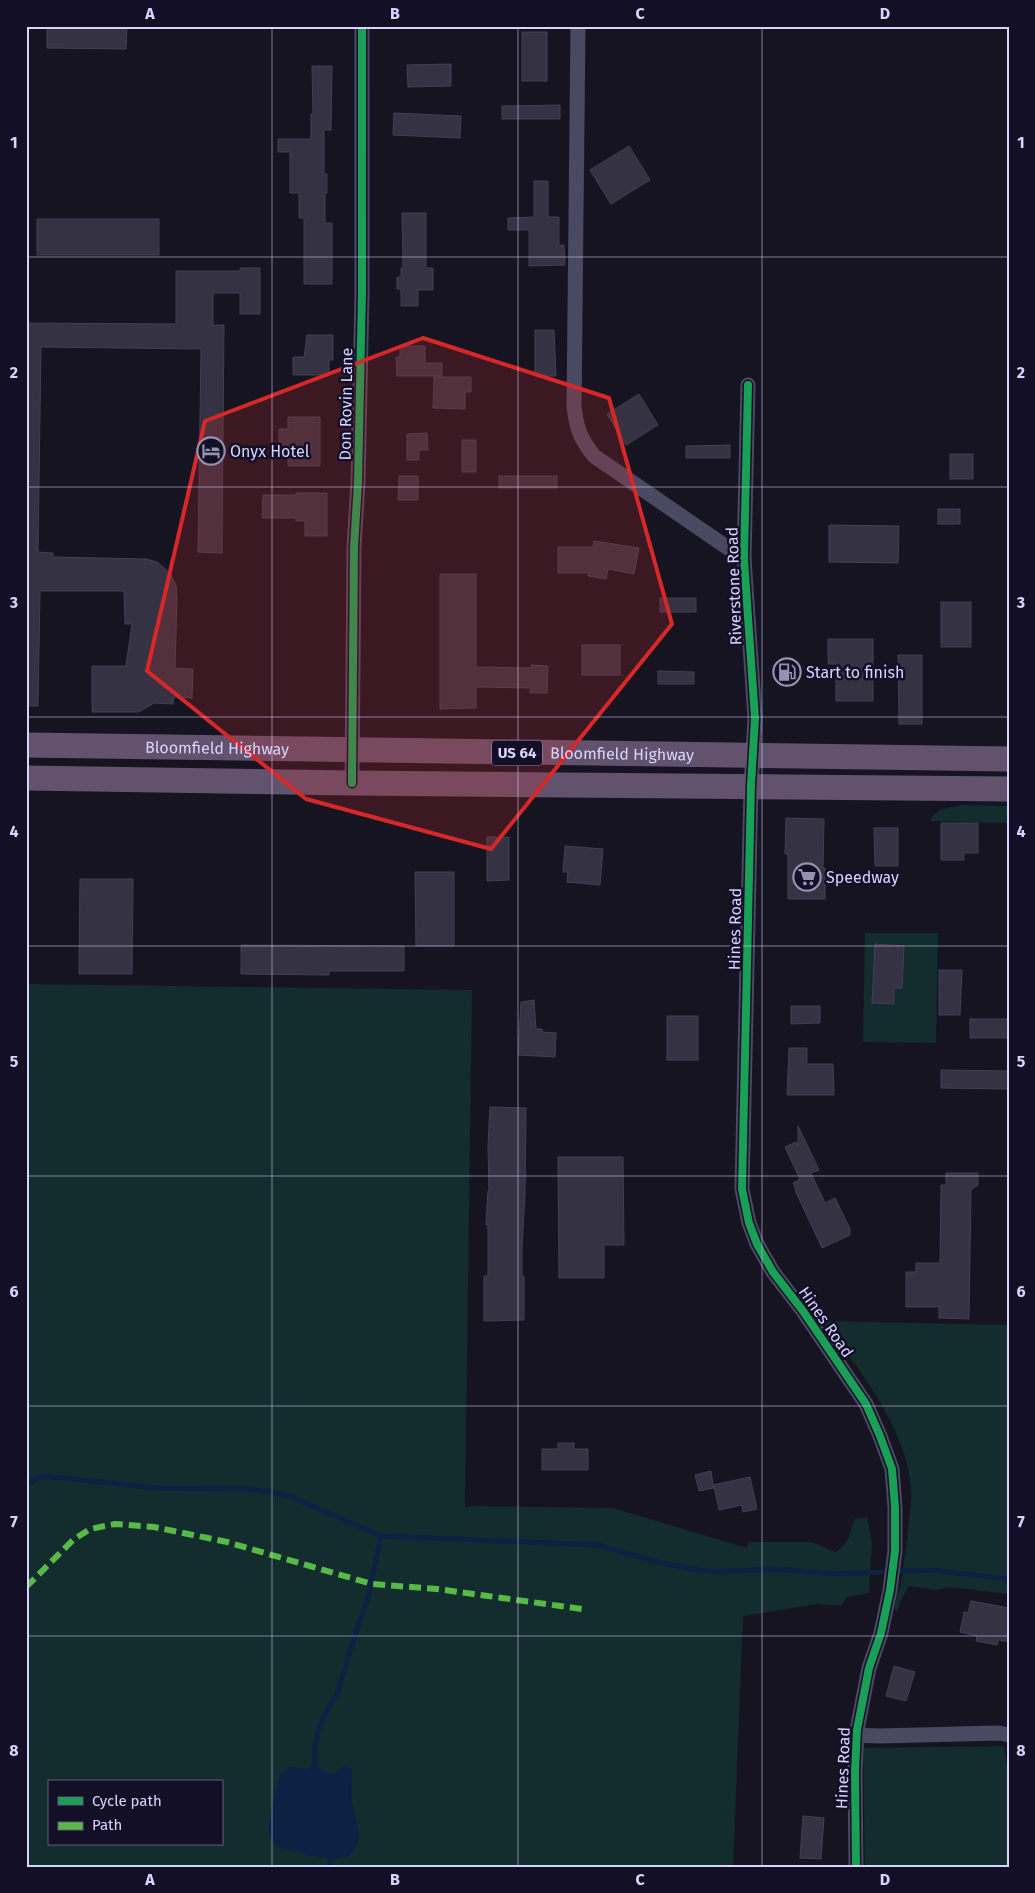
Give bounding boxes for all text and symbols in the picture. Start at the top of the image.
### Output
text: A [144,4,155,23]
text: B [390,4,400,23]
text: C [635,4,645,23]
text: D [880,4,890,23]
text: 1 [10,133,18,152]
text: 1 [1017,133,1025,152]
street label: Don Rovin Lane [336,348,356,460]
text: 2 [10,363,18,382]
text: 2 [1017,363,1025,382]
hotel icon: Onyx Hotel [196,436,226,466]
place label: Onyx Hotel [230,442,310,461]
street label: Riverstone Road [722,527,746,645]
text: 3 [9,593,18,612]
text: 3 [1016,593,1025,612]
fuel station icon: Start to finish [772,657,802,687]
place label: Start to finish [806,663,904,682]
street label: Bloomfield Highway [145,737,289,758]
road number: US 64 [492,740,542,766]
street label: Bloomfield Highway [550,743,694,764]
text: 4 [9,822,19,841]
text: 4 [1016,822,1026,841]
supermarket icon: Speedway [792,862,822,892]
place label: Speedway [826,868,899,887]
street label: Hines Road [725,888,745,970]
text: 5 [10,1052,19,1071]
text: 5 [1017,1052,1026,1071]
text: 6 [9,1282,19,1301]
text: 6 [1016,1282,1026,1301]
street label: Hines Road [795,1283,857,1361]
text: 7 [10,1512,18,1531]
text: 7 [1017,1512,1025,1531]
street label: Hines Road [832,1727,854,1809]
text: 8 [9,1741,19,1760]
text: 8 [1016,1741,1026,1760]
legend [48,1780,222,1846]
text: Cycle path [92,1792,162,1810]
text: Path [92,1816,122,1834]
text: A [144,1870,155,1889]
text: B [390,1870,400,1889]
text: C [635,1870,645,1889]
text: D [880,1870,890,1889]

